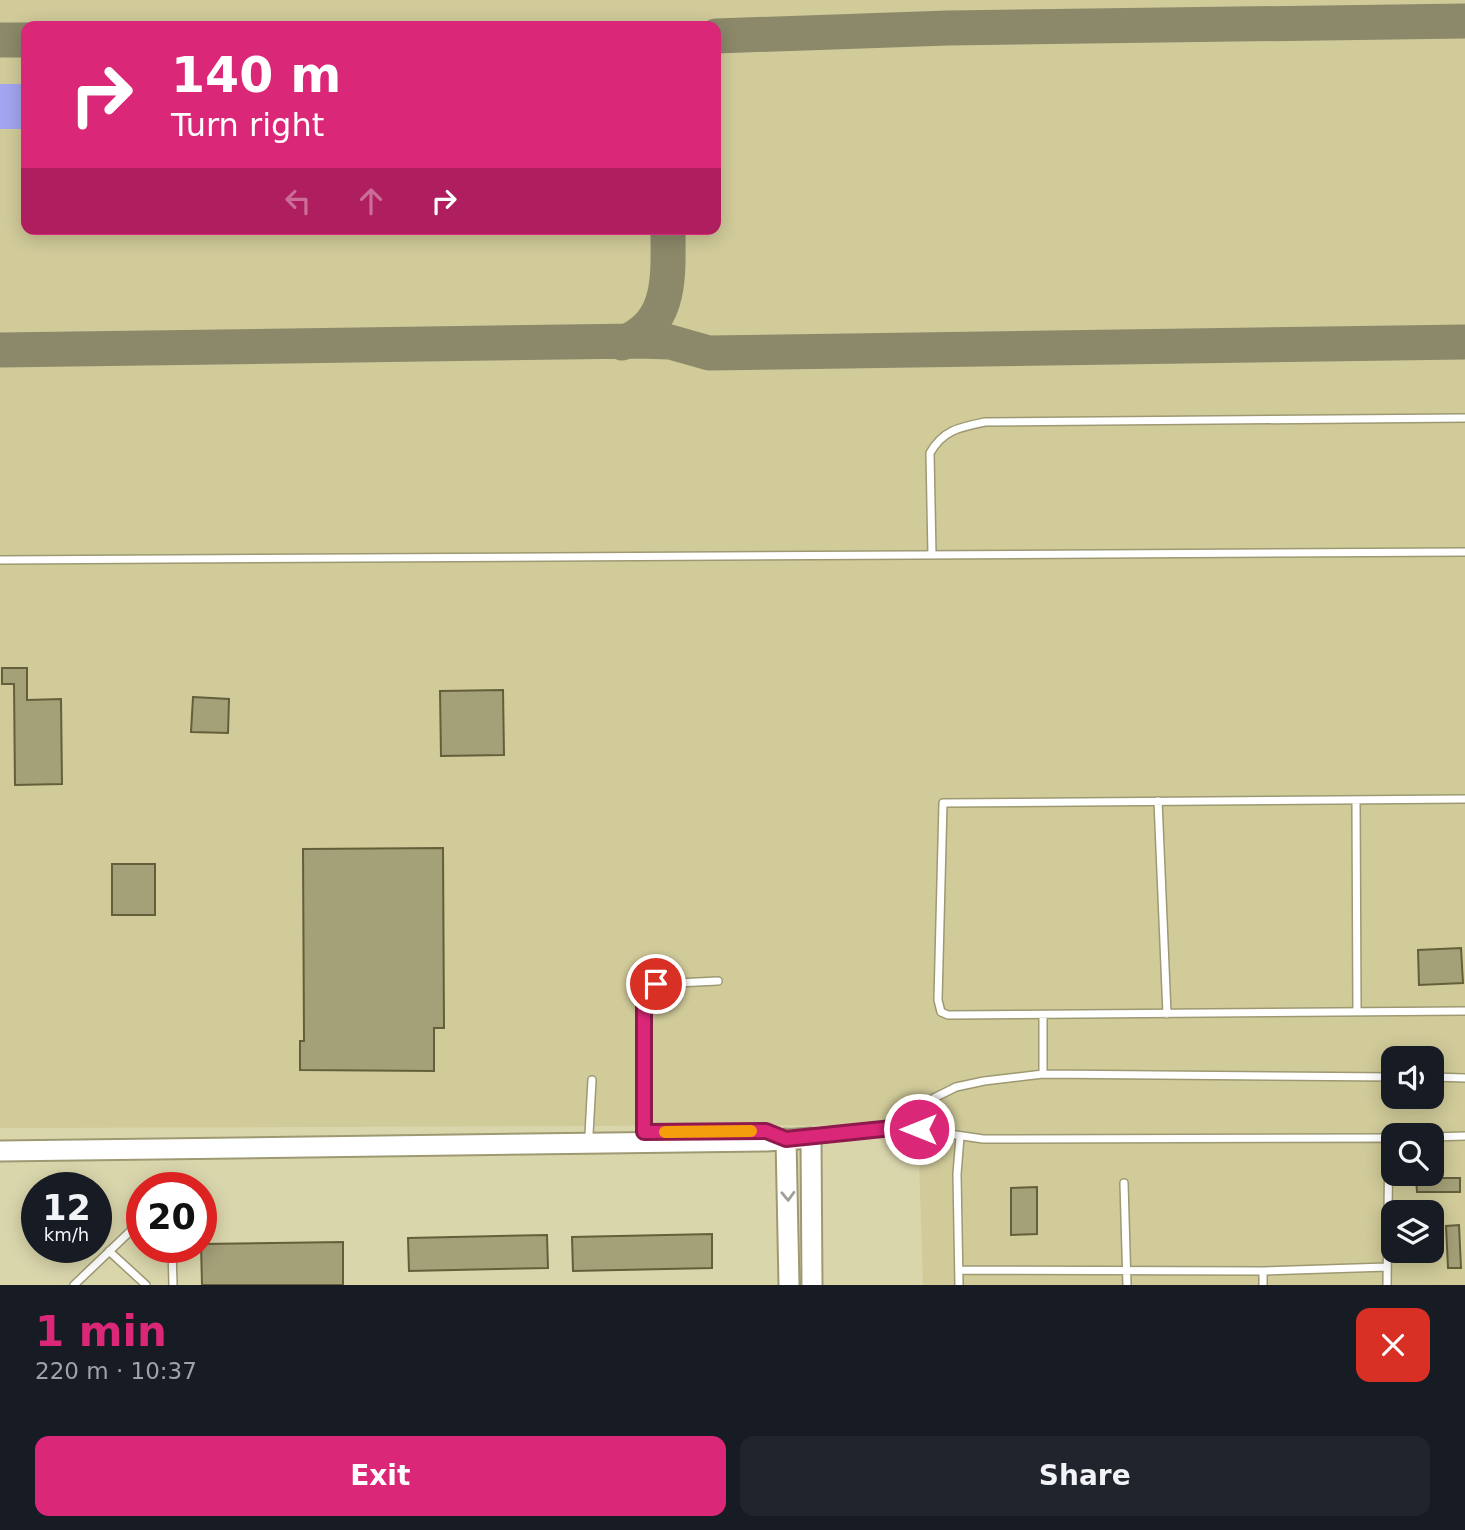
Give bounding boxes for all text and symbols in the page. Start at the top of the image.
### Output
text: 140 m [171,47,341,104]
icon: right [56,49,147,140]
text: Turn right [171,106,324,144]
icon: left [279,182,317,220]
icon: ahead [352,182,390,220]
icon: right [425,182,463,220]
pin [626,954,686,1014]
icon: arrive [637,965,675,1003]
map controls [1381,1046,1444,1263]
button: sound [1381,1046,1444,1109]
position arrow [882,1092,956,1166]
button: search [1381,1123,1444,1186]
speed limit sign: 20 [126,1172,217,1263]
text: 12 [42,1188,91,1228]
one-way arrow [780,1191,796,1202]
button: layers [1381,1200,1444,1263]
text: km/h [44,1224,89,1245]
text: 1 min [35,1307,167,1356]
button: close [1356,1308,1430,1382]
text: 220 m · 10:37 [35,1358,197,1384]
button: Exit [35,1436,726,1516]
button: Share [740,1436,1430,1516]

